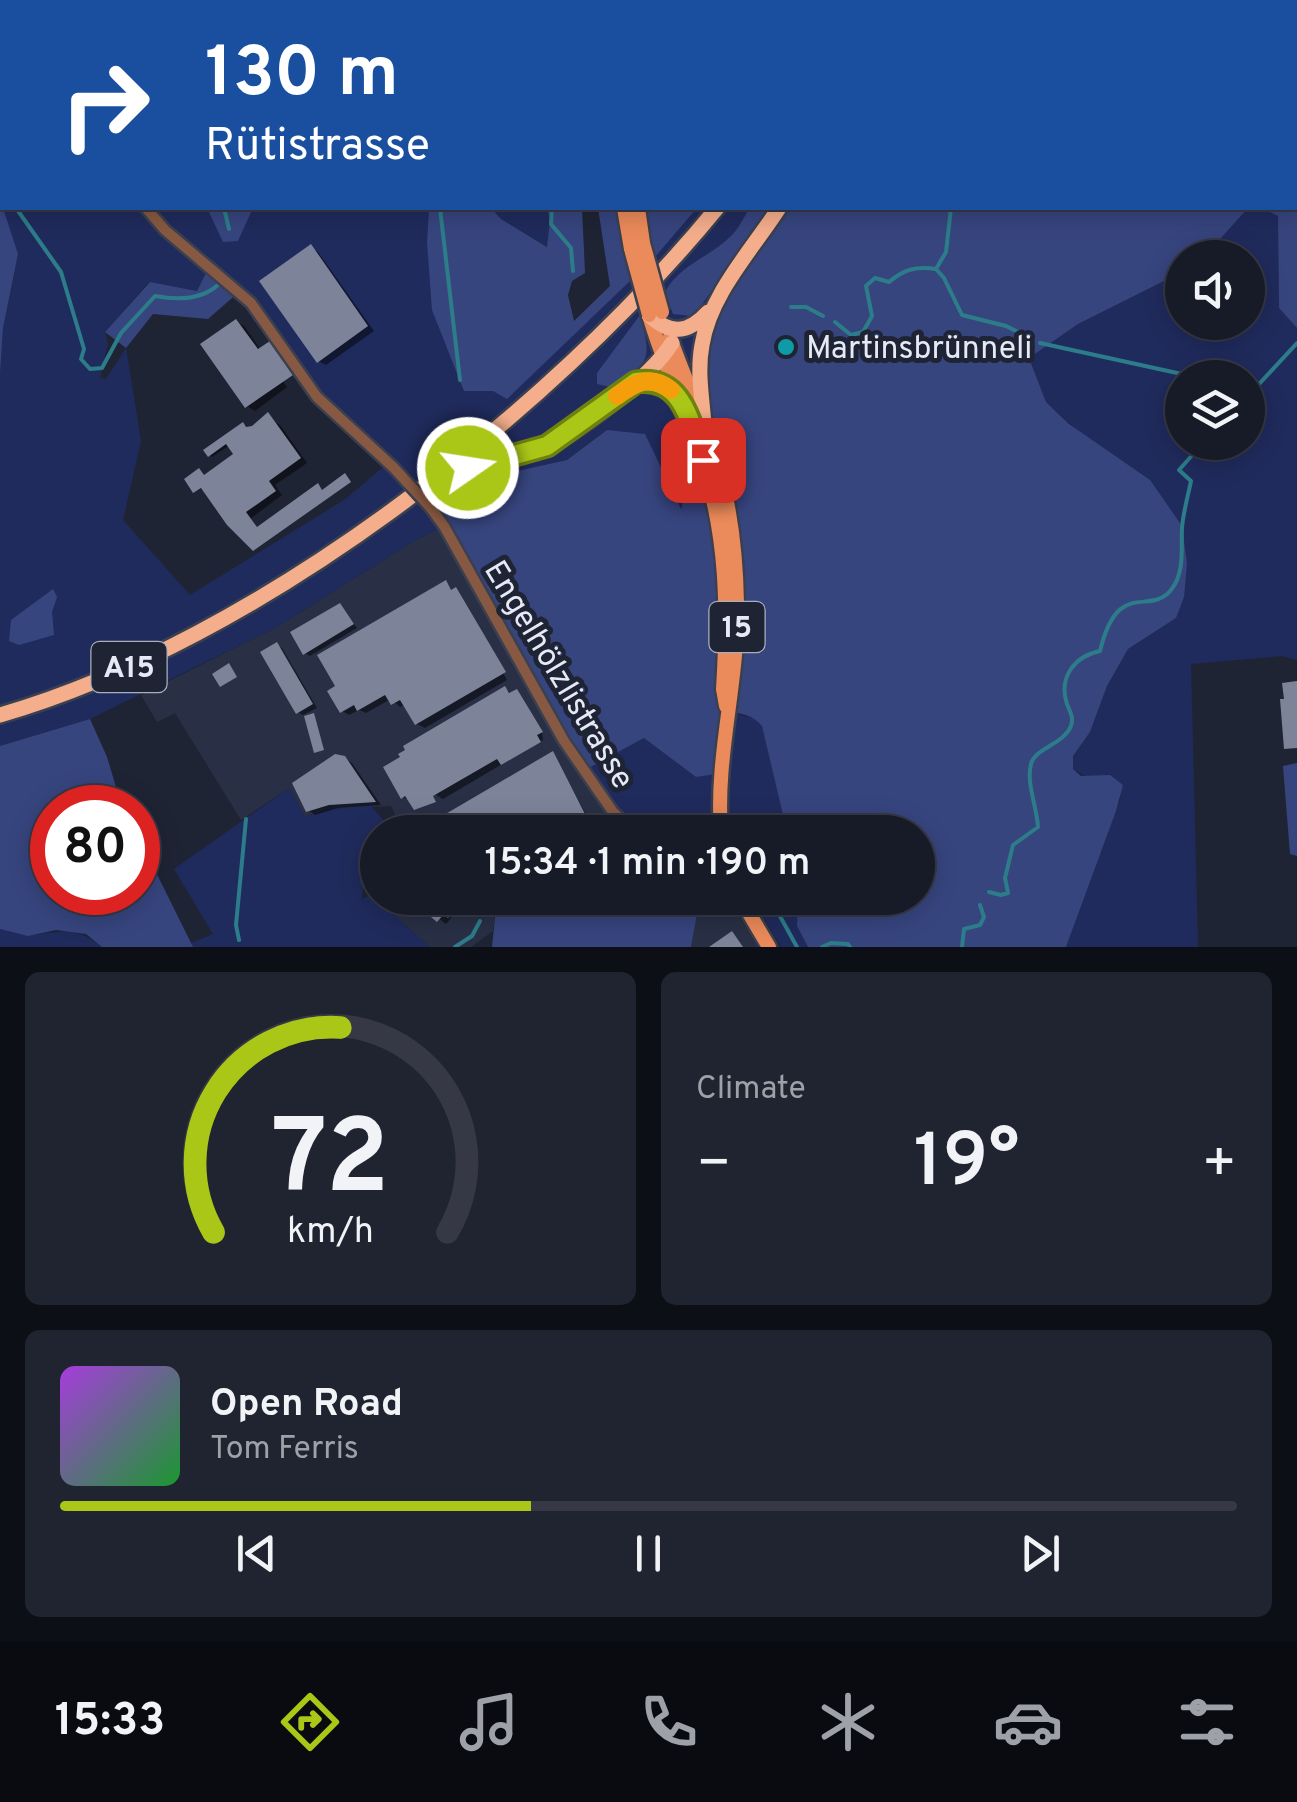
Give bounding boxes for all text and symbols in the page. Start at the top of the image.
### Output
text: 130 m [205,32,399,121]
icon: right [40,40,170,170]
text: Rütistrasse [205,119,430,176]
map controls [1165,240,1265,460]
button: sound [1165,240,1265,340]
place label: Martinsbrünneli [806,330,1033,370]
marker: Martinsbrünneli [775,336,797,358]
button: layers [1165,360,1265,460]
position arrow [416,416,520,520]
pin [661,418,746,503]
icon: arrive [676,433,731,488]
street label: Engelhölzlistrasse [473,554,641,797]
road number: 15 [710,602,764,652]
road number: A15 [92,642,166,692]
speed limit sign: 80 [30,785,160,915]
text: 15:34 · 1 min · 190 m [485,840,810,889]
text: Climate [696,1070,806,1110]
text: 72 [272,1098,389,1230]
text: 19° [913,1118,1020,1213]
text: − [696,1131,731,1201]
text: + [1202,1131,1237,1201]
text: km/h [287,1210,374,1256]
text: Open Road [210,1381,403,1430]
text: Tom Ferris [210,1430,359,1470]
icon: previous [229,1526,284,1581]
icon: pause [621,1526,676,1581]
icon: next [1013,1526,1068,1581]
icon: directions [275,1687,345,1757]
icon: music [454,1687,524,1757]
icon: phone [634,1687,704,1757]
icon: climate [813,1687,883,1757]
icon: car [993,1687,1063,1757]
icon: filters [1172,1687,1242,1757]
text: 15:33 [55,1694,165,1751]

